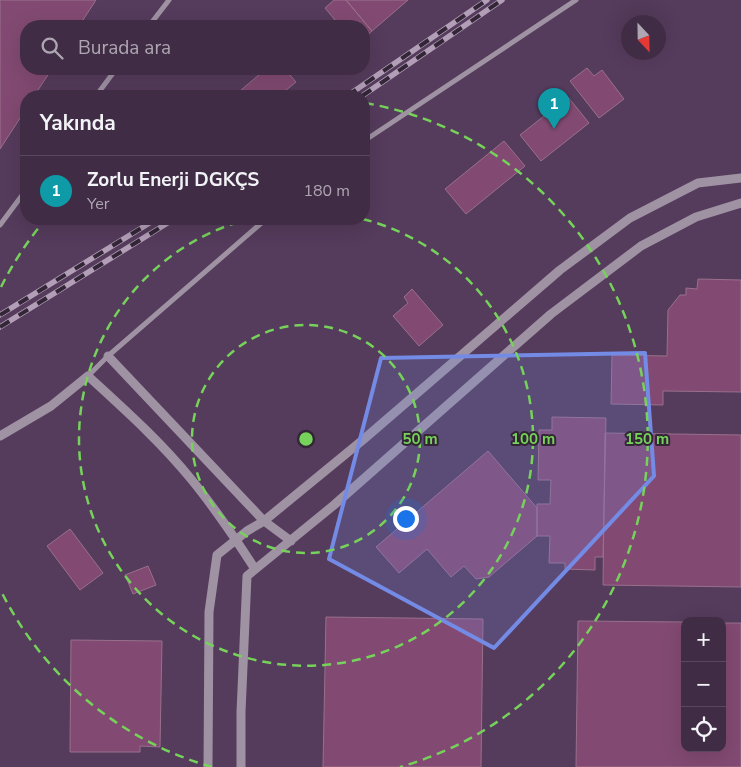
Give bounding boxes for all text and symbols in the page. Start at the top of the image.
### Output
north arrow [621,15,666,60]
search box [20,20,370,75]
icon: search [38,34,66,62]
text: Burada ara [78,35,171,61]
pin: 1 [538,88,570,129]
text: Yakında [40,109,116,137]
text: Zorlu Enerji DGKÇS [87,167,259,193]
text: 1 [51,180,61,202]
text: 180 m [303,180,350,202]
text: Yer [87,193,110,215]
text: 50 m [402,429,438,449]
text: 100 m [511,429,555,449]
text: 150 m [625,429,669,449]
centre of rings [297,430,315,448]
your location [393,506,419,532]
map controls [681,617,726,752]
button: + [681,617,726,662]
button: − [681,662,726,707]
button: locate [681,707,726,752]

